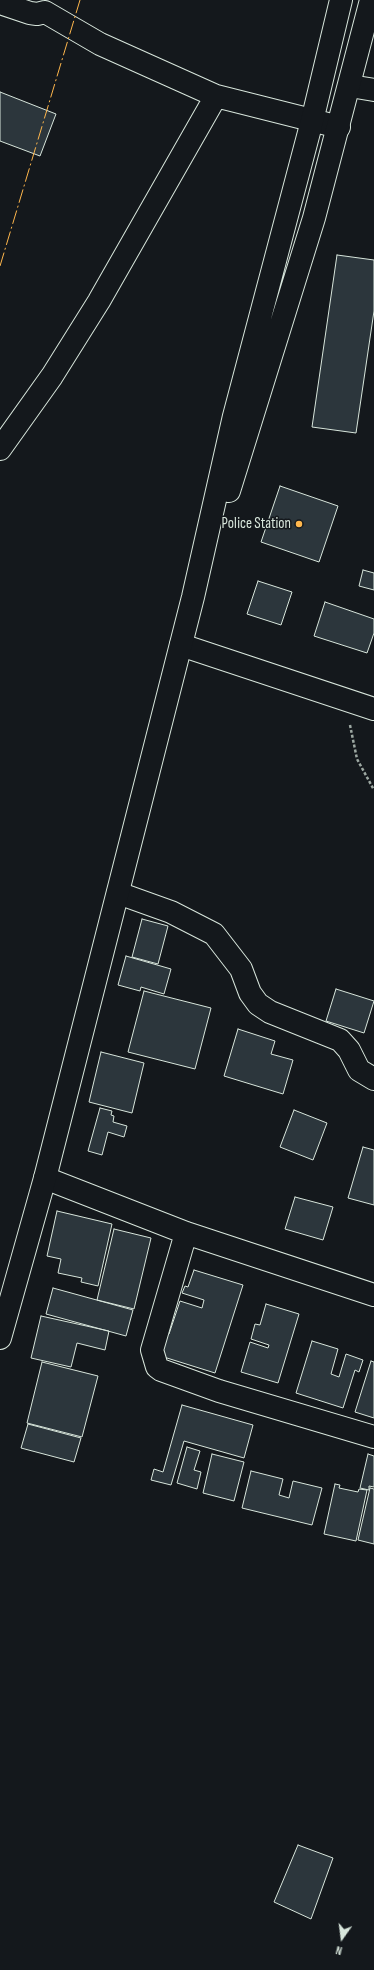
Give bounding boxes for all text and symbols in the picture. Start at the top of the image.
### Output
place label: Police Station [221,515,291,533]
marker: Police Station [294,519,304,529]
north arrow [322,1918,362,1958]
text: N [335,1943,343,1957]

